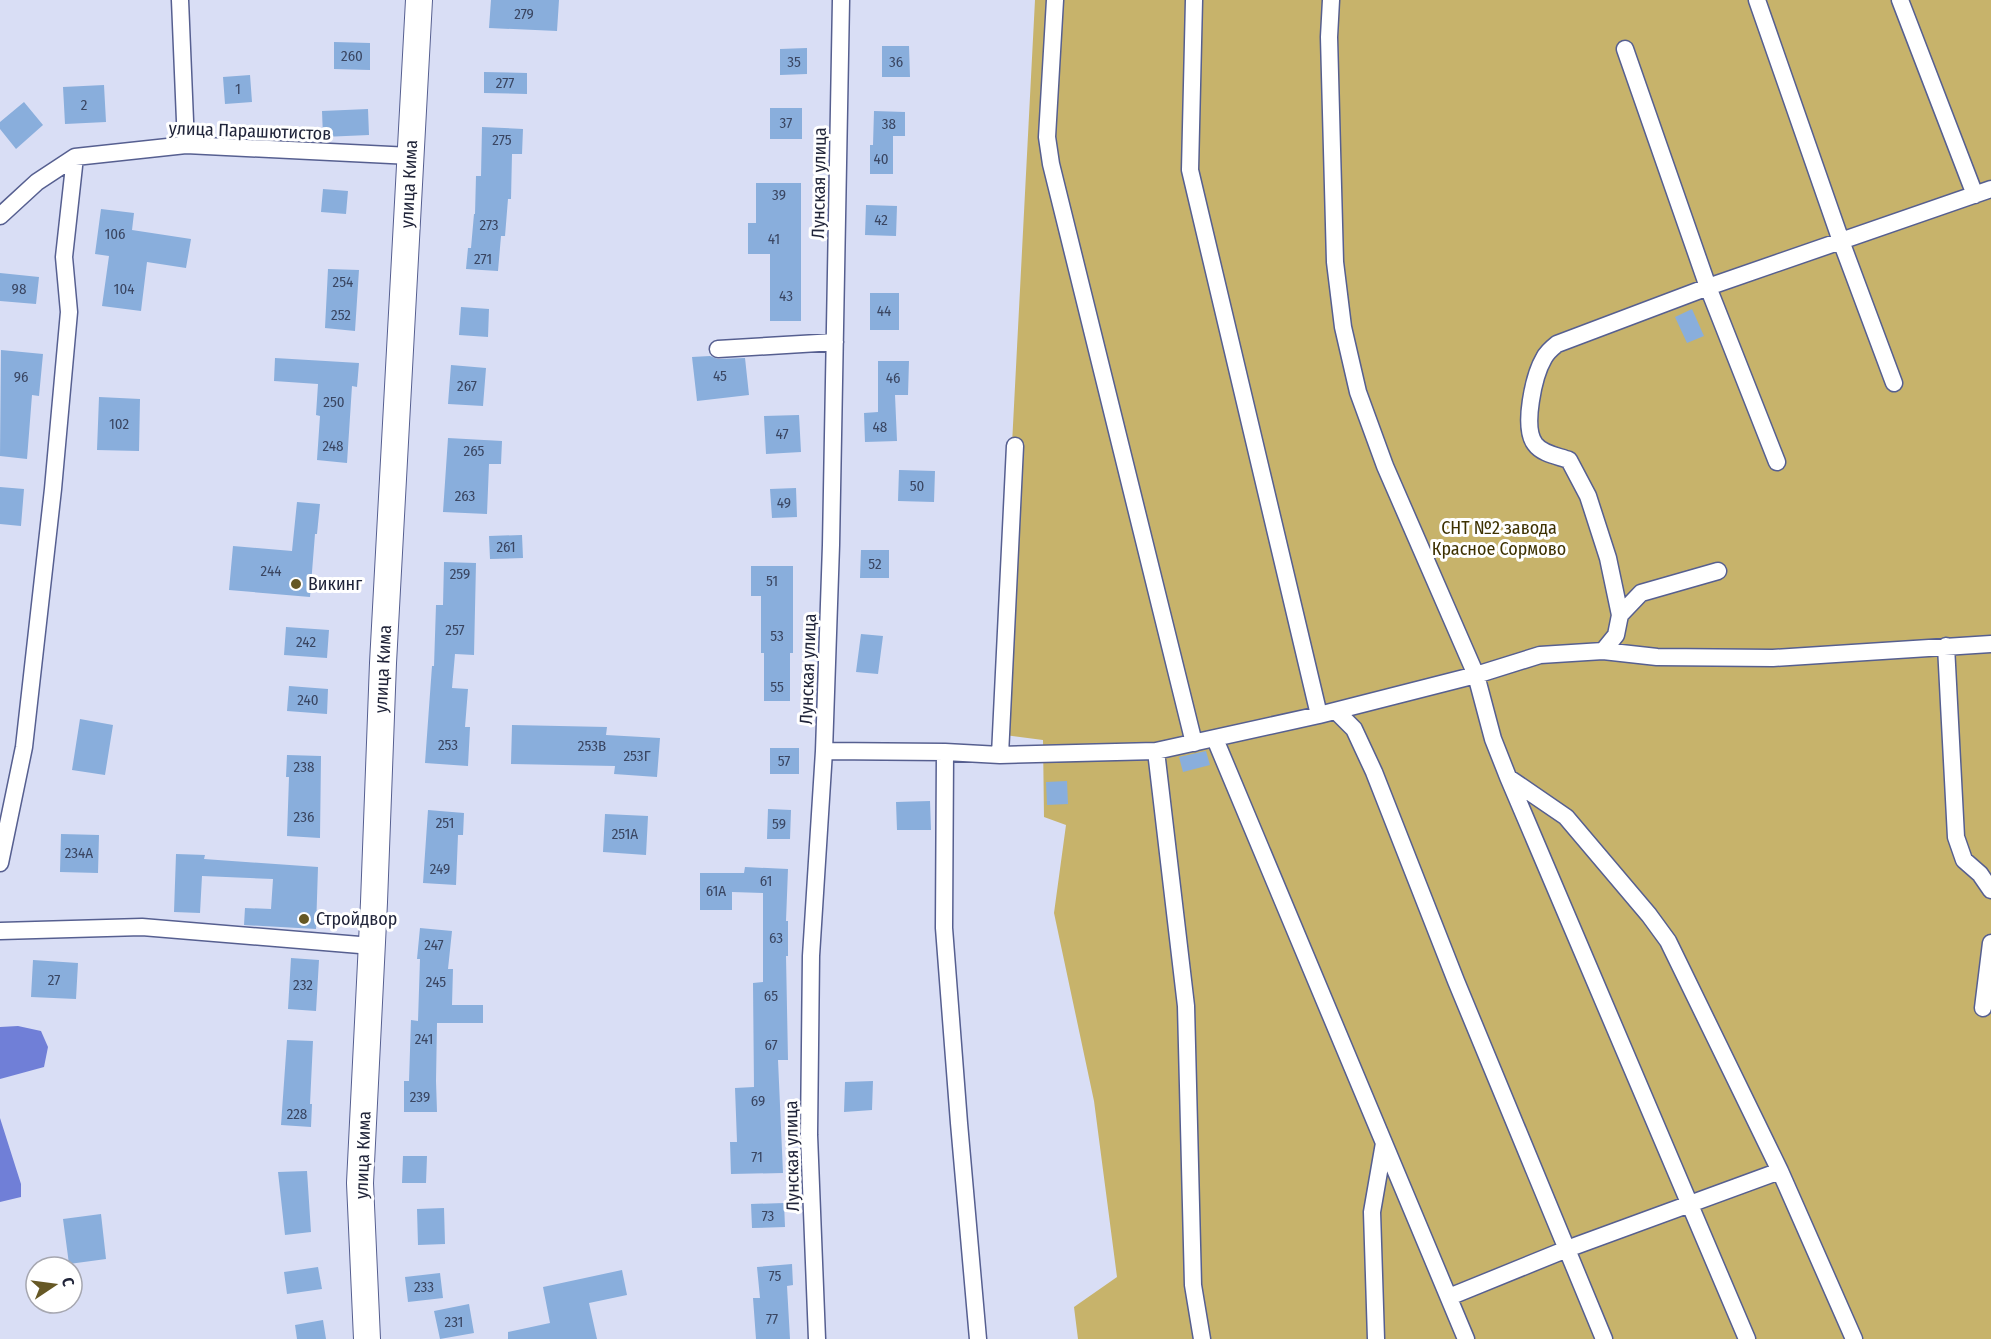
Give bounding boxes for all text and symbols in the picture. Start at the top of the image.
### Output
house number: 279 [514,5,534,23]
house number: 260 [341,47,363,65]
house number: 35 [787,53,801,71]
house number: 36 [889,53,903,71]
house number: 277 [496,74,514,92]
house number: 1 [235,80,241,98]
house number: 2 [81,96,88,114]
house number: 37 [780,114,792,132]
house number: 38 [882,115,896,133]
street label: улица Парашютистов [168,117,332,145]
street label: Лунская улица [807,127,831,239]
house number: 275 [492,131,512,149]
street label: улица Кима [396,139,422,229]
house number: 40 [873,150,889,168]
house number: 39 [772,186,786,204]
house number: 42 [874,211,888,229]
house number: 273 [479,216,499,234]
house number: 106 [104,225,126,243]
house number: 41 [768,230,780,248]
house number: 271 [474,250,492,268]
house number: 254 [333,273,353,291]
house number: 98 [12,280,26,298]
house number: 104 [114,280,134,298]
house number: 43 [779,287,793,305]
house number: 44 [877,302,891,320]
house number: 252 [331,306,351,324]
house number: 45 [713,367,727,385]
house number: 96 [14,368,28,386]
house number: 46 [886,369,900,387]
house number: 267 [457,377,477,395]
house number: 250 [323,393,345,411]
house number: 102 [109,415,129,433]
house number: 48 [873,418,887,436]
house number: 47 [775,425,789,443]
house number: 248 [322,437,344,455]
house number: 265 [464,442,485,460]
house number: 50 [910,477,924,495]
house number: 263 [455,487,476,505]
house number: 49 [777,494,791,512]
park label: СНТ №2 завода Красное Сормово [1432,517,1566,560]
house number: 261 [496,538,516,556]
house number: 52 [868,555,882,573]
house number: 244 [261,562,281,580]
house number: 259 [450,565,470,583]
house number: 51 [766,572,778,590]
place label: Викинг [308,573,362,595]
marker: Викинг [289,577,303,591]
street label: Лунская улица [795,613,821,725]
house number: 257 [445,621,465,639]
street label: улица Кима [370,624,396,714]
house number: 53 [770,627,784,645]
house number: 242 [296,633,316,651]
house number: 55 [770,678,784,696]
house number: 240 [297,691,319,709]
house number: 253 [438,736,458,754]
house number: 253В [578,737,606,755]
house number: 253Г [623,747,651,765]
house number: 57 [778,752,790,770]
house number: 238 [294,758,314,776]
house number: 236 [294,808,314,826]
house number: 251 [436,814,454,832]
house number: 59 [772,815,786,833]
house number: 251А [612,825,638,843]
house number: 234А [65,844,93,862]
house number: 249 [430,860,450,878]
house number: 61 [760,872,772,890]
house number: 61А [706,882,726,900]
place label: Стройдвор [316,908,397,930]
marker: Стройдвор [297,912,311,926]
house number: 63 [769,929,783,947]
house number: 247 [424,936,444,954]
house number: 27 [48,971,60,989]
house number: 245 [426,973,446,991]
house number: 232 [293,976,313,994]
house number: 65 [764,987,778,1005]
house number: 241 [415,1030,433,1048]
house number: 67 [764,1036,778,1054]
house number: 239 [410,1088,430,1106]
house number: 69 [751,1092,765,1110]
street label: Лунская улица [780,1100,804,1212]
house number: 228 [287,1105,307,1123]
street label: улица Кима [350,1110,376,1200]
house number: 71 [751,1148,763,1166]
house number: 73 [762,1207,775,1225]
north arrow [24,1255,84,1315]
house number: 75 [769,1267,781,1285]
text: С [58,1276,78,1289]
house number: 233 [414,1278,434,1296]
house number: 77 [766,1310,778,1328]
house number: 231 [445,1313,463,1331]

